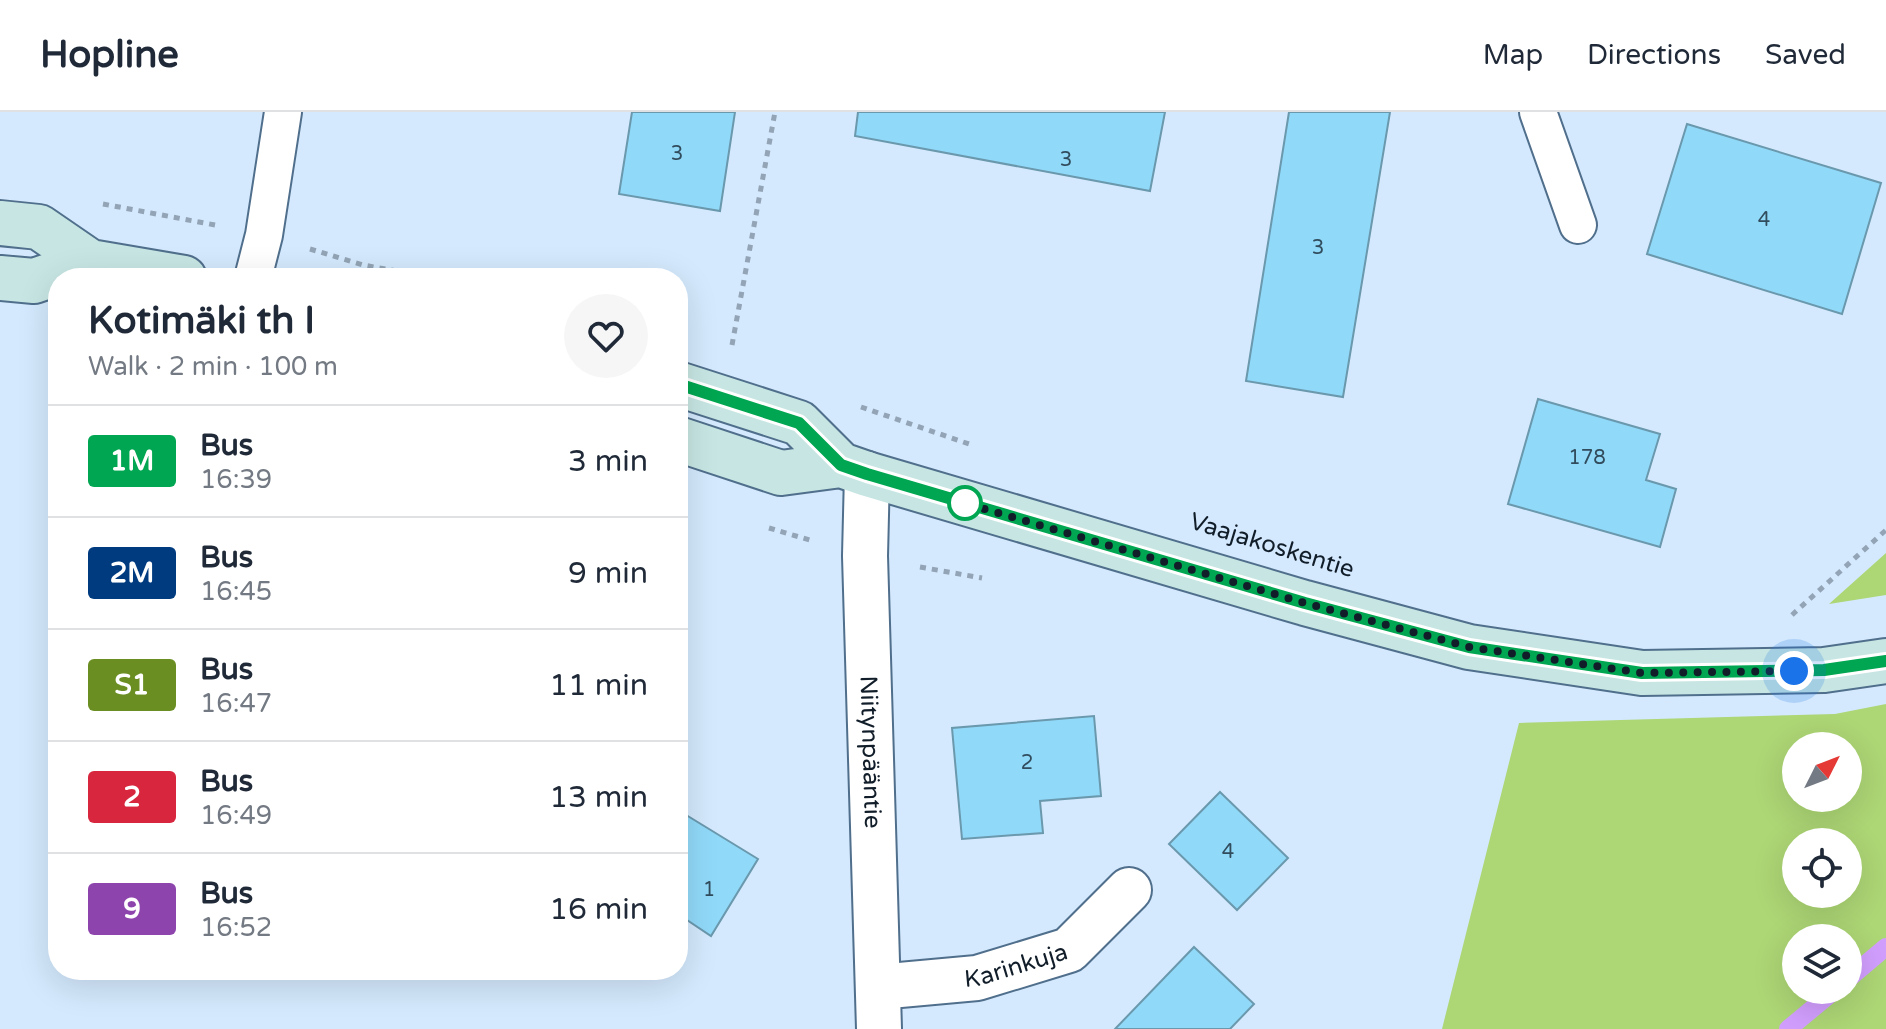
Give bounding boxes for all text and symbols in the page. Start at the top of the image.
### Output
text: Hopline [40,32,179,78]
text: Map [1483,38,1543,72]
text: Directions [1587,38,1721,72]
text: Saved [1765,38,1846,72]
house number: 3 [671,142,683,166]
house number: 3 [1060,148,1072,172]
house number: 4 [1758,208,1770,232]
house number: 3 [1312,236,1324,260]
button: heart [564,294,648,378]
text: Kotimäki th I [88,298,315,344]
text: Walk · 2 min · 100 m [88,351,338,382]
text: Bus [200,427,253,464]
text: 3 min [568,443,648,480]
text: 1M [110,444,154,478]
house number: 178 [1568,446,1606,470]
text: 16:39 [200,464,272,495]
unlabelled marker [948,486,982,520]
street label: Vaajakoskentie [1186,507,1358,584]
text: Bus [200,539,253,576]
text: 9 min [568,555,648,592]
text: 2M [110,556,154,590]
text: 16:45 [200,576,272,607]
text: Bus [200,651,253,688]
your location [1774,651,1814,691]
text: 11 min [549,667,648,704]
text: S1 [115,668,149,702]
street label: Niitynpääntie [854,675,887,829]
text: 16:47 [200,688,272,719]
north arrow [1782,732,1862,812]
map controls [1782,732,1862,1004]
house number: 2 [1021,751,1033,775]
text: Bus [200,763,253,800]
text: 13 min [549,779,648,816]
text: 2 [123,780,141,814]
text: 16:49 [200,800,272,831]
button: locate [1782,828,1862,908]
house number: 4 [1222,840,1234,864]
text: Bus [200,875,253,912]
house number: 1 [703,878,715,902]
text: 16 min [549,891,648,928]
text: 9 [123,892,141,926]
text: 16:52 [200,912,272,943]
button: layers [1782,924,1862,1004]
street label: Karinkuja [963,937,1071,994]

